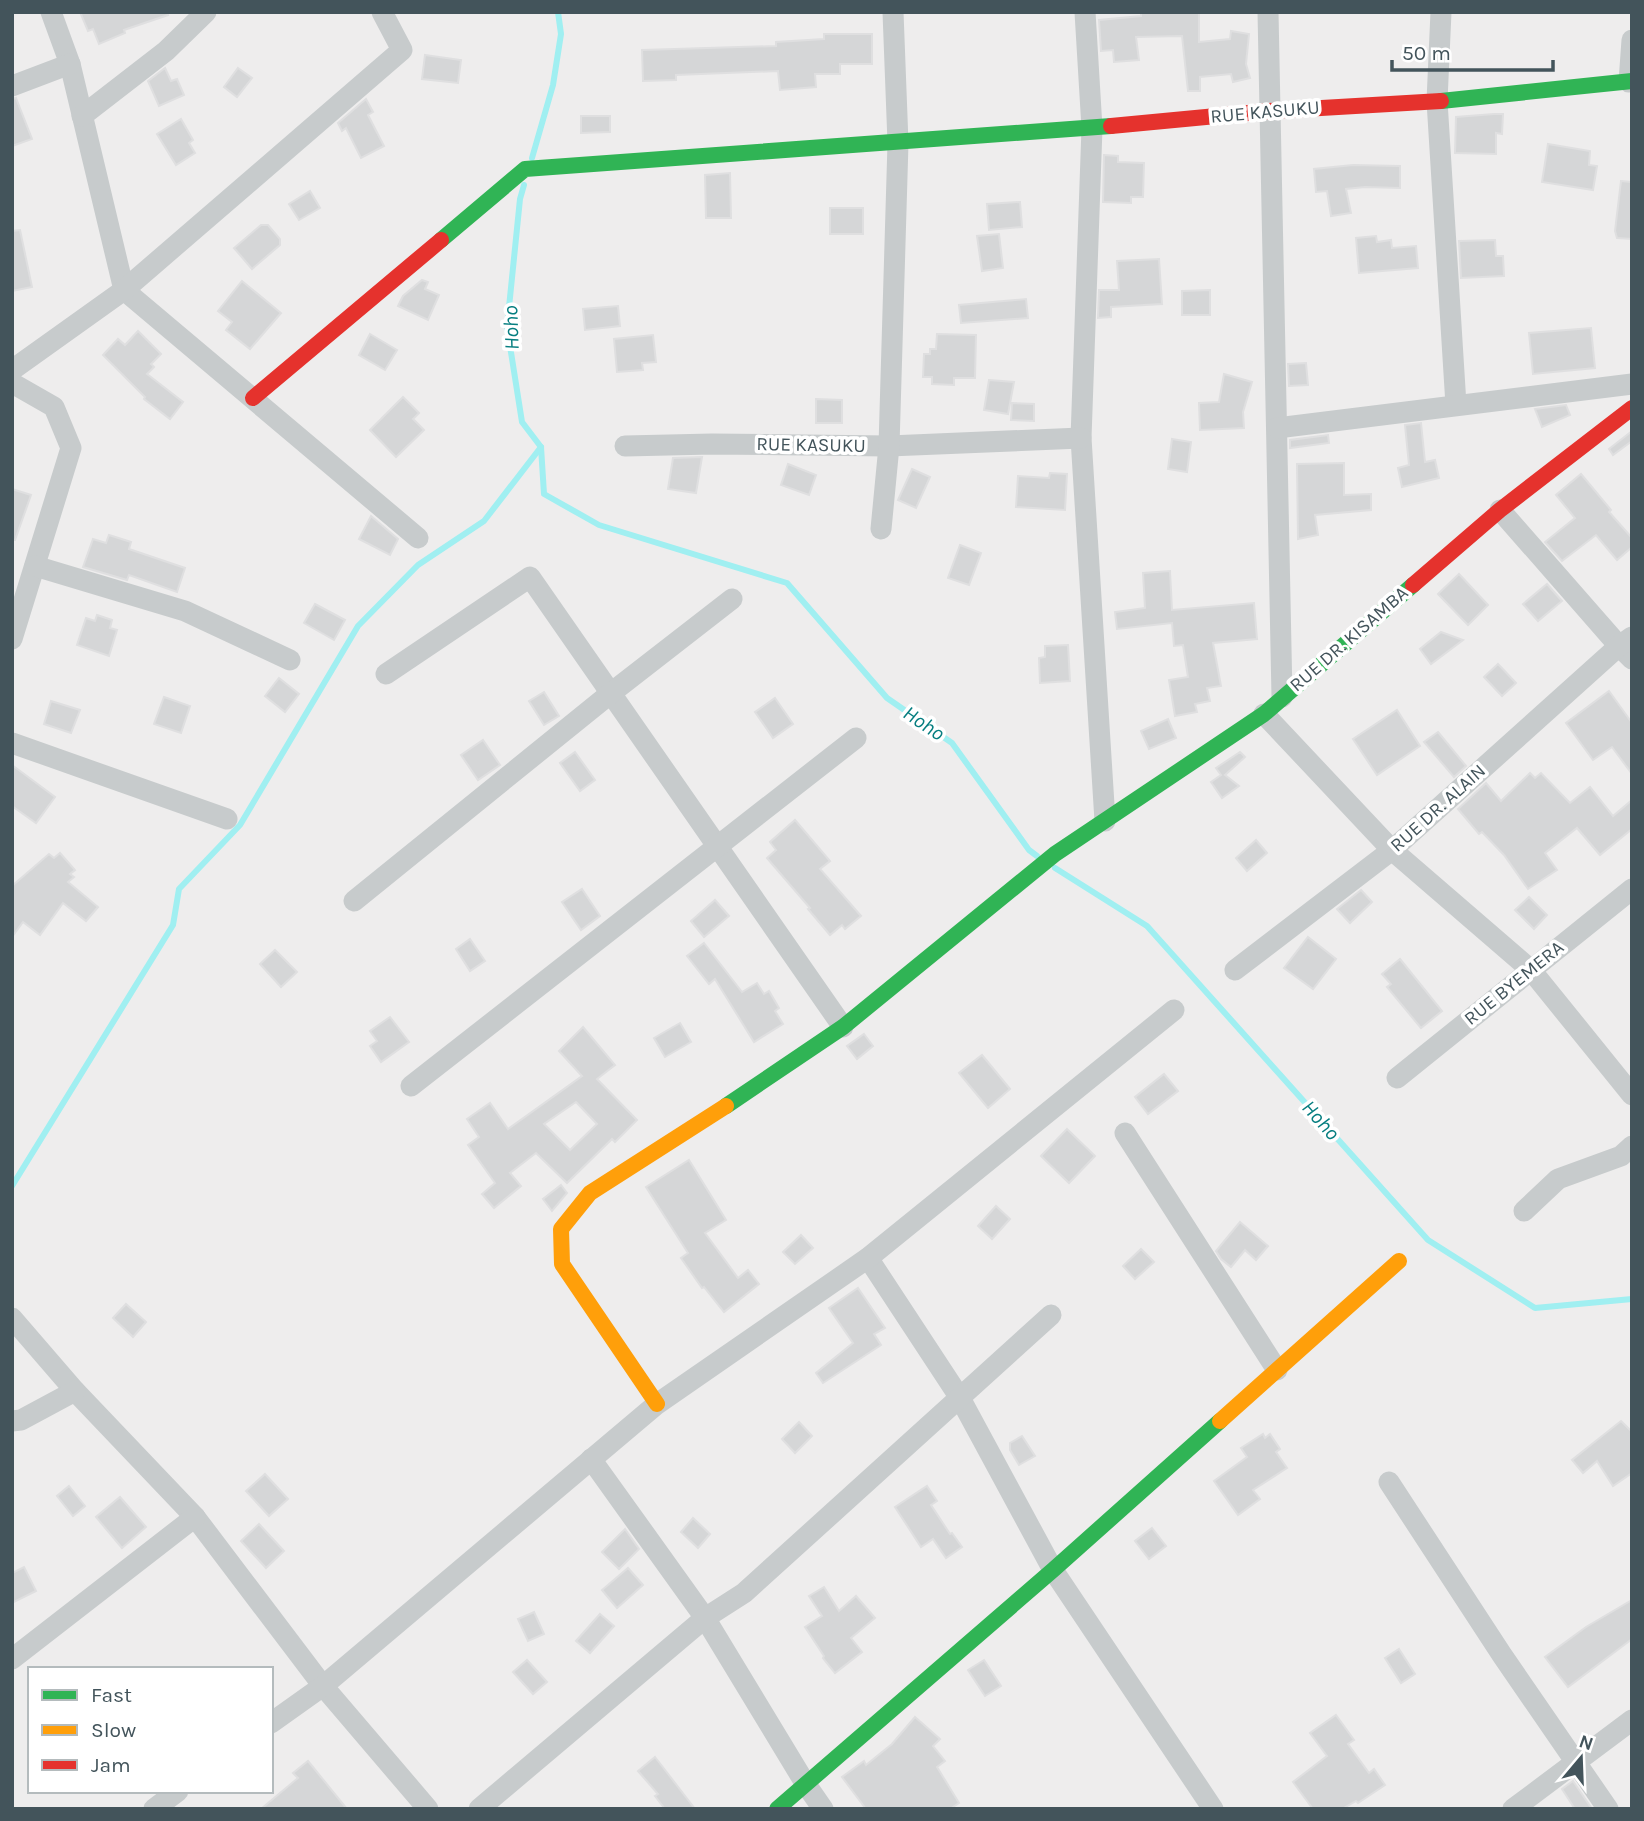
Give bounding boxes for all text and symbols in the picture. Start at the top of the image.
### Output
scale bar [1392,28,1553,72]
text: 50 m [1402,41,1451,65]
street label: RUE KASUKU [1209,96,1321,128]
water label: Hoho [498,305,524,351]
street label: RUE KASUKU [756,433,866,457]
street label: RUE DR. KISAMBA [1285,582,1413,696]
water label: Hoho [899,701,950,746]
street label: RUE DR. ALAIN [1386,760,1490,856]
street label: RUE BYEMERA [1460,936,1568,1030]
water label: Hoho [1297,1095,1345,1145]
legend [28,1667,273,1793]
text: Fast [91,1683,132,1707]
text: Slow [91,1718,136,1742]
north arrow [1546,1723,1616,1793]
text: N [1576,1730,1596,1755]
text: Jam [91,1753,131,1777]

